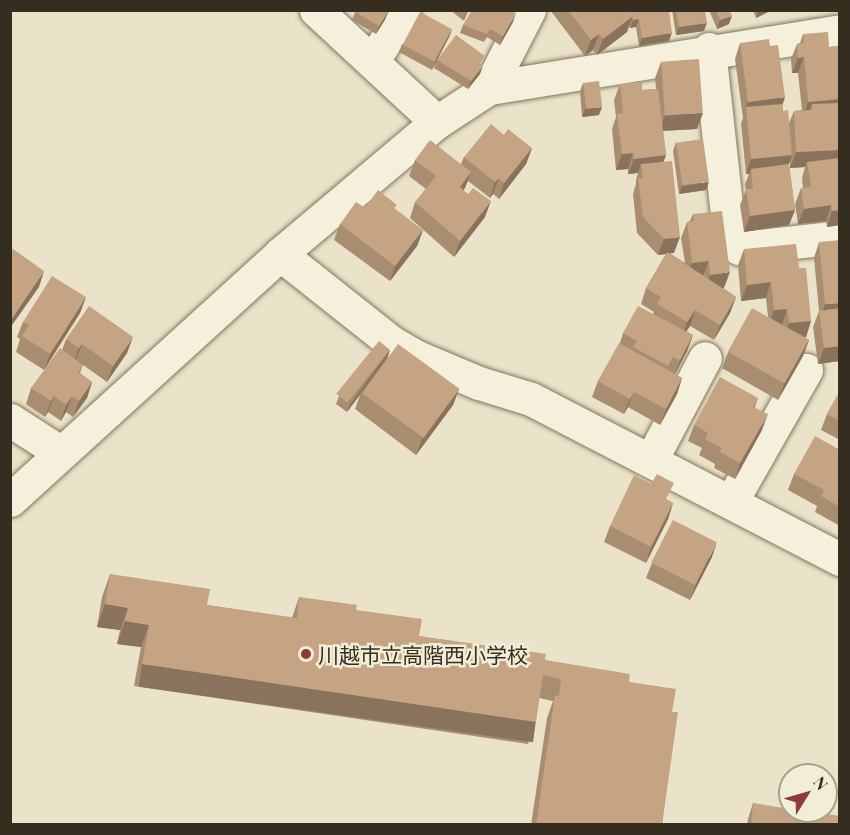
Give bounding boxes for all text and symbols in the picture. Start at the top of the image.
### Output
place label: 川越市立高階西小学校 [318,641,528,667]
marker: 川越市立高階西小学校 [299,647,313,661]
north arrow [778,763,838,823]
text: N [809,772,833,794]

